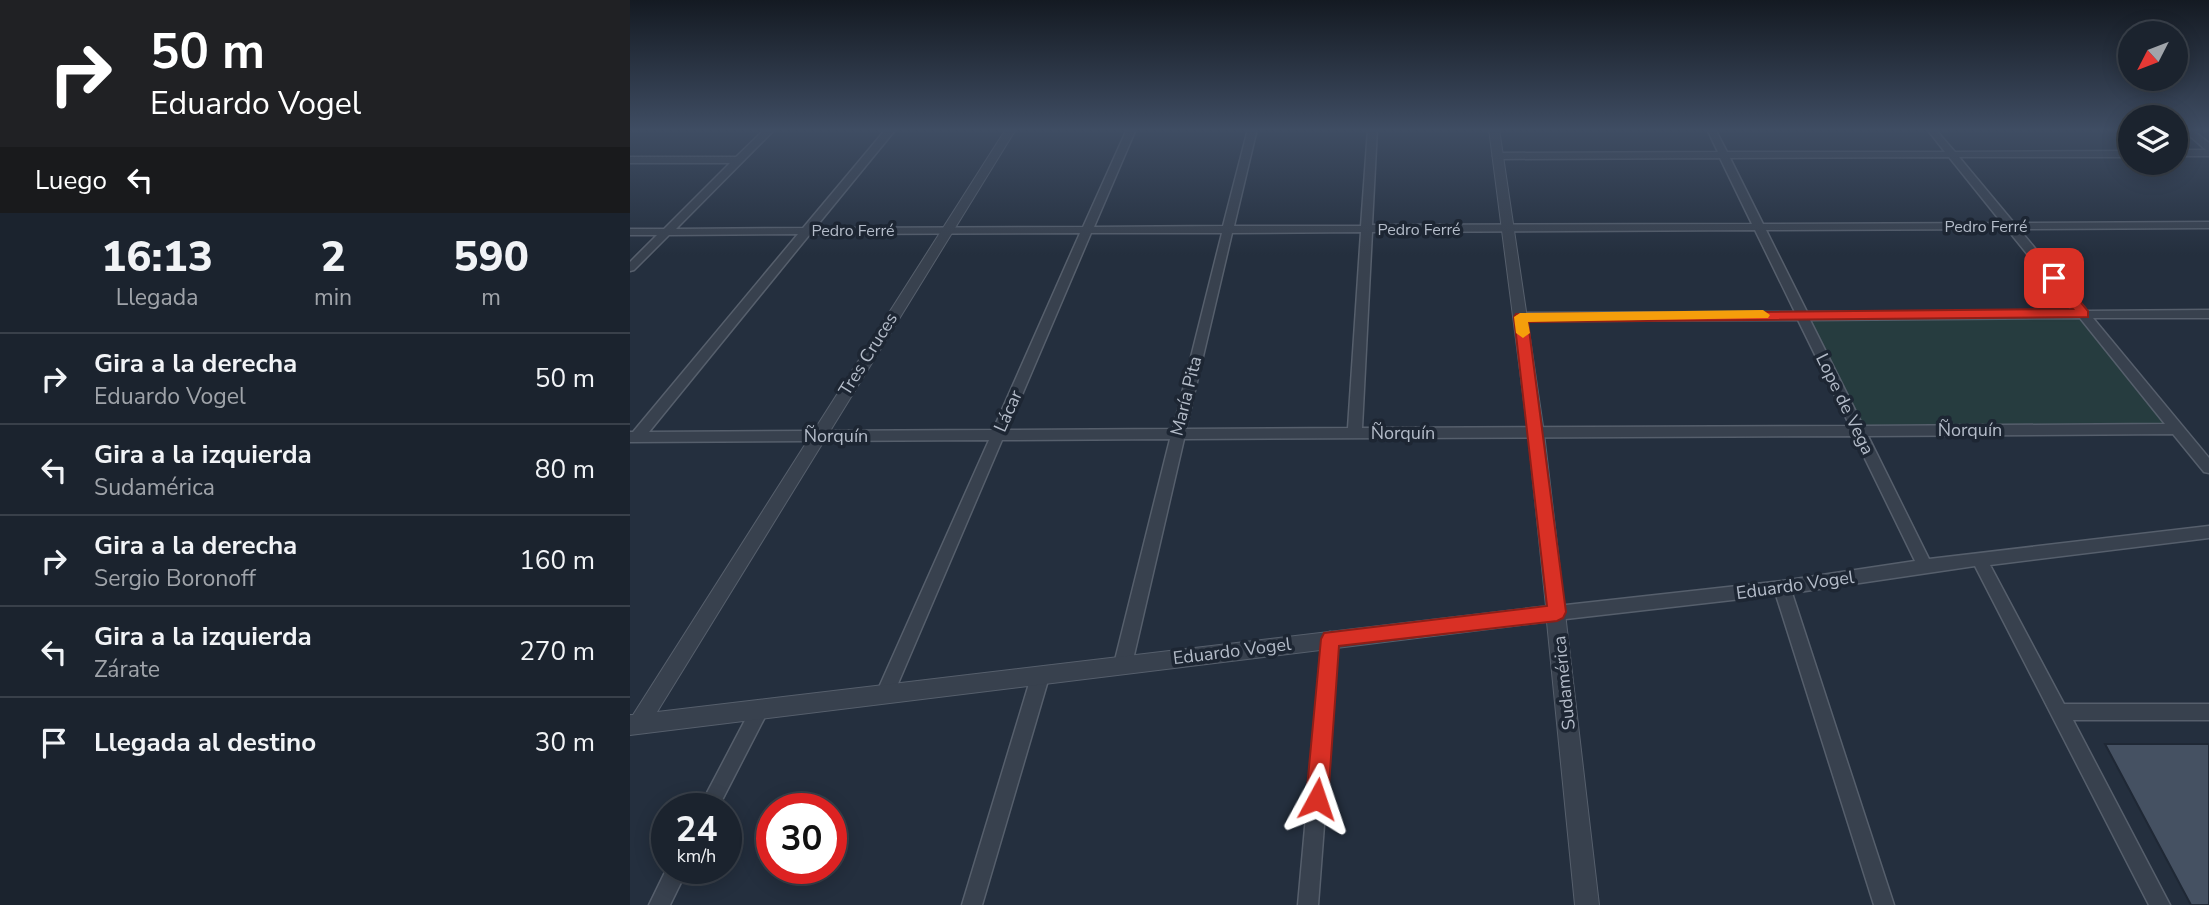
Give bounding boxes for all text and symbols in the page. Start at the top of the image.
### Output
text: 50 m [150,18,265,85]
north arrow [2118,21,2188,91]
map controls [2118,21,2188,175]
icon: right [35,28,126,119]
text: Eduardo Vogel [150,82,361,125]
button: layers [2118,105,2188,175]
icon: left [121,161,159,199]
text: Luego [35,163,107,198]
street label: Pedro Ferré [1944,216,2028,238]
street label: Pedro Ferré [1377,219,1461,241]
street label: Pedro Ferré [811,220,895,242]
text: 16:13 [101,229,213,286]
text: 2 [320,229,346,286]
text: 590 [453,229,529,286]
pin [2024,248,2084,308]
icon: arrive [2035,259,2073,297]
text: Llegada [116,282,198,313]
text: min [314,282,352,313]
text: m [481,282,501,313]
street label: Tres Cruces [833,308,903,400]
text: Gira a la derecha [94,346,297,381]
street label: Lope de Vega [1810,349,1880,459]
street label: María Pita [1165,354,1207,438]
icon: right [35,360,73,398]
text: 50 m [535,361,595,396]
text: Eduardo Vogel [94,381,246,412]
street label: Lácar [988,386,1028,436]
street label: Ñorquín [1938,418,2002,442]
street label: Ñorquín [1371,421,1435,445]
street label: Ñorquín [804,424,868,448]
text: Gira a la izquierda [94,437,312,472]
icon: left [35,451,73,489]
text: 80 m [535,452,595,487]
text: Sudamérica [94,472,215,503]
text: Gira a la derecha [94,528,297,563]
icon: right [35,542,73,580]
text: 160 m [519,543,595,578]
text: Sergio Boronoff [94,563,256,594]
street label: Eduardo Vogel [1734,565,1856,605]
text: Gira a la izquierda [94,619,312,654]
street label: Eduardo Vogel [1172,632,1293,670]
icon: left [35,633,73,671]
text: 270 m [519,634,595,669]
street label: Sudamérica [1547,635,1581,731]
text: Zárate [94,654,160,685]
icon: arrive [35,724,73,762]
text: Llegada al destino [94,725,316,760]
text: 30 m [535,725,595,760]
position arrow [1280,762,1354,836]
speed limit sign: 30 [756,793,847,884]
text: 24 [675,806,718,853]
text: km/h [677,844,716,868]

